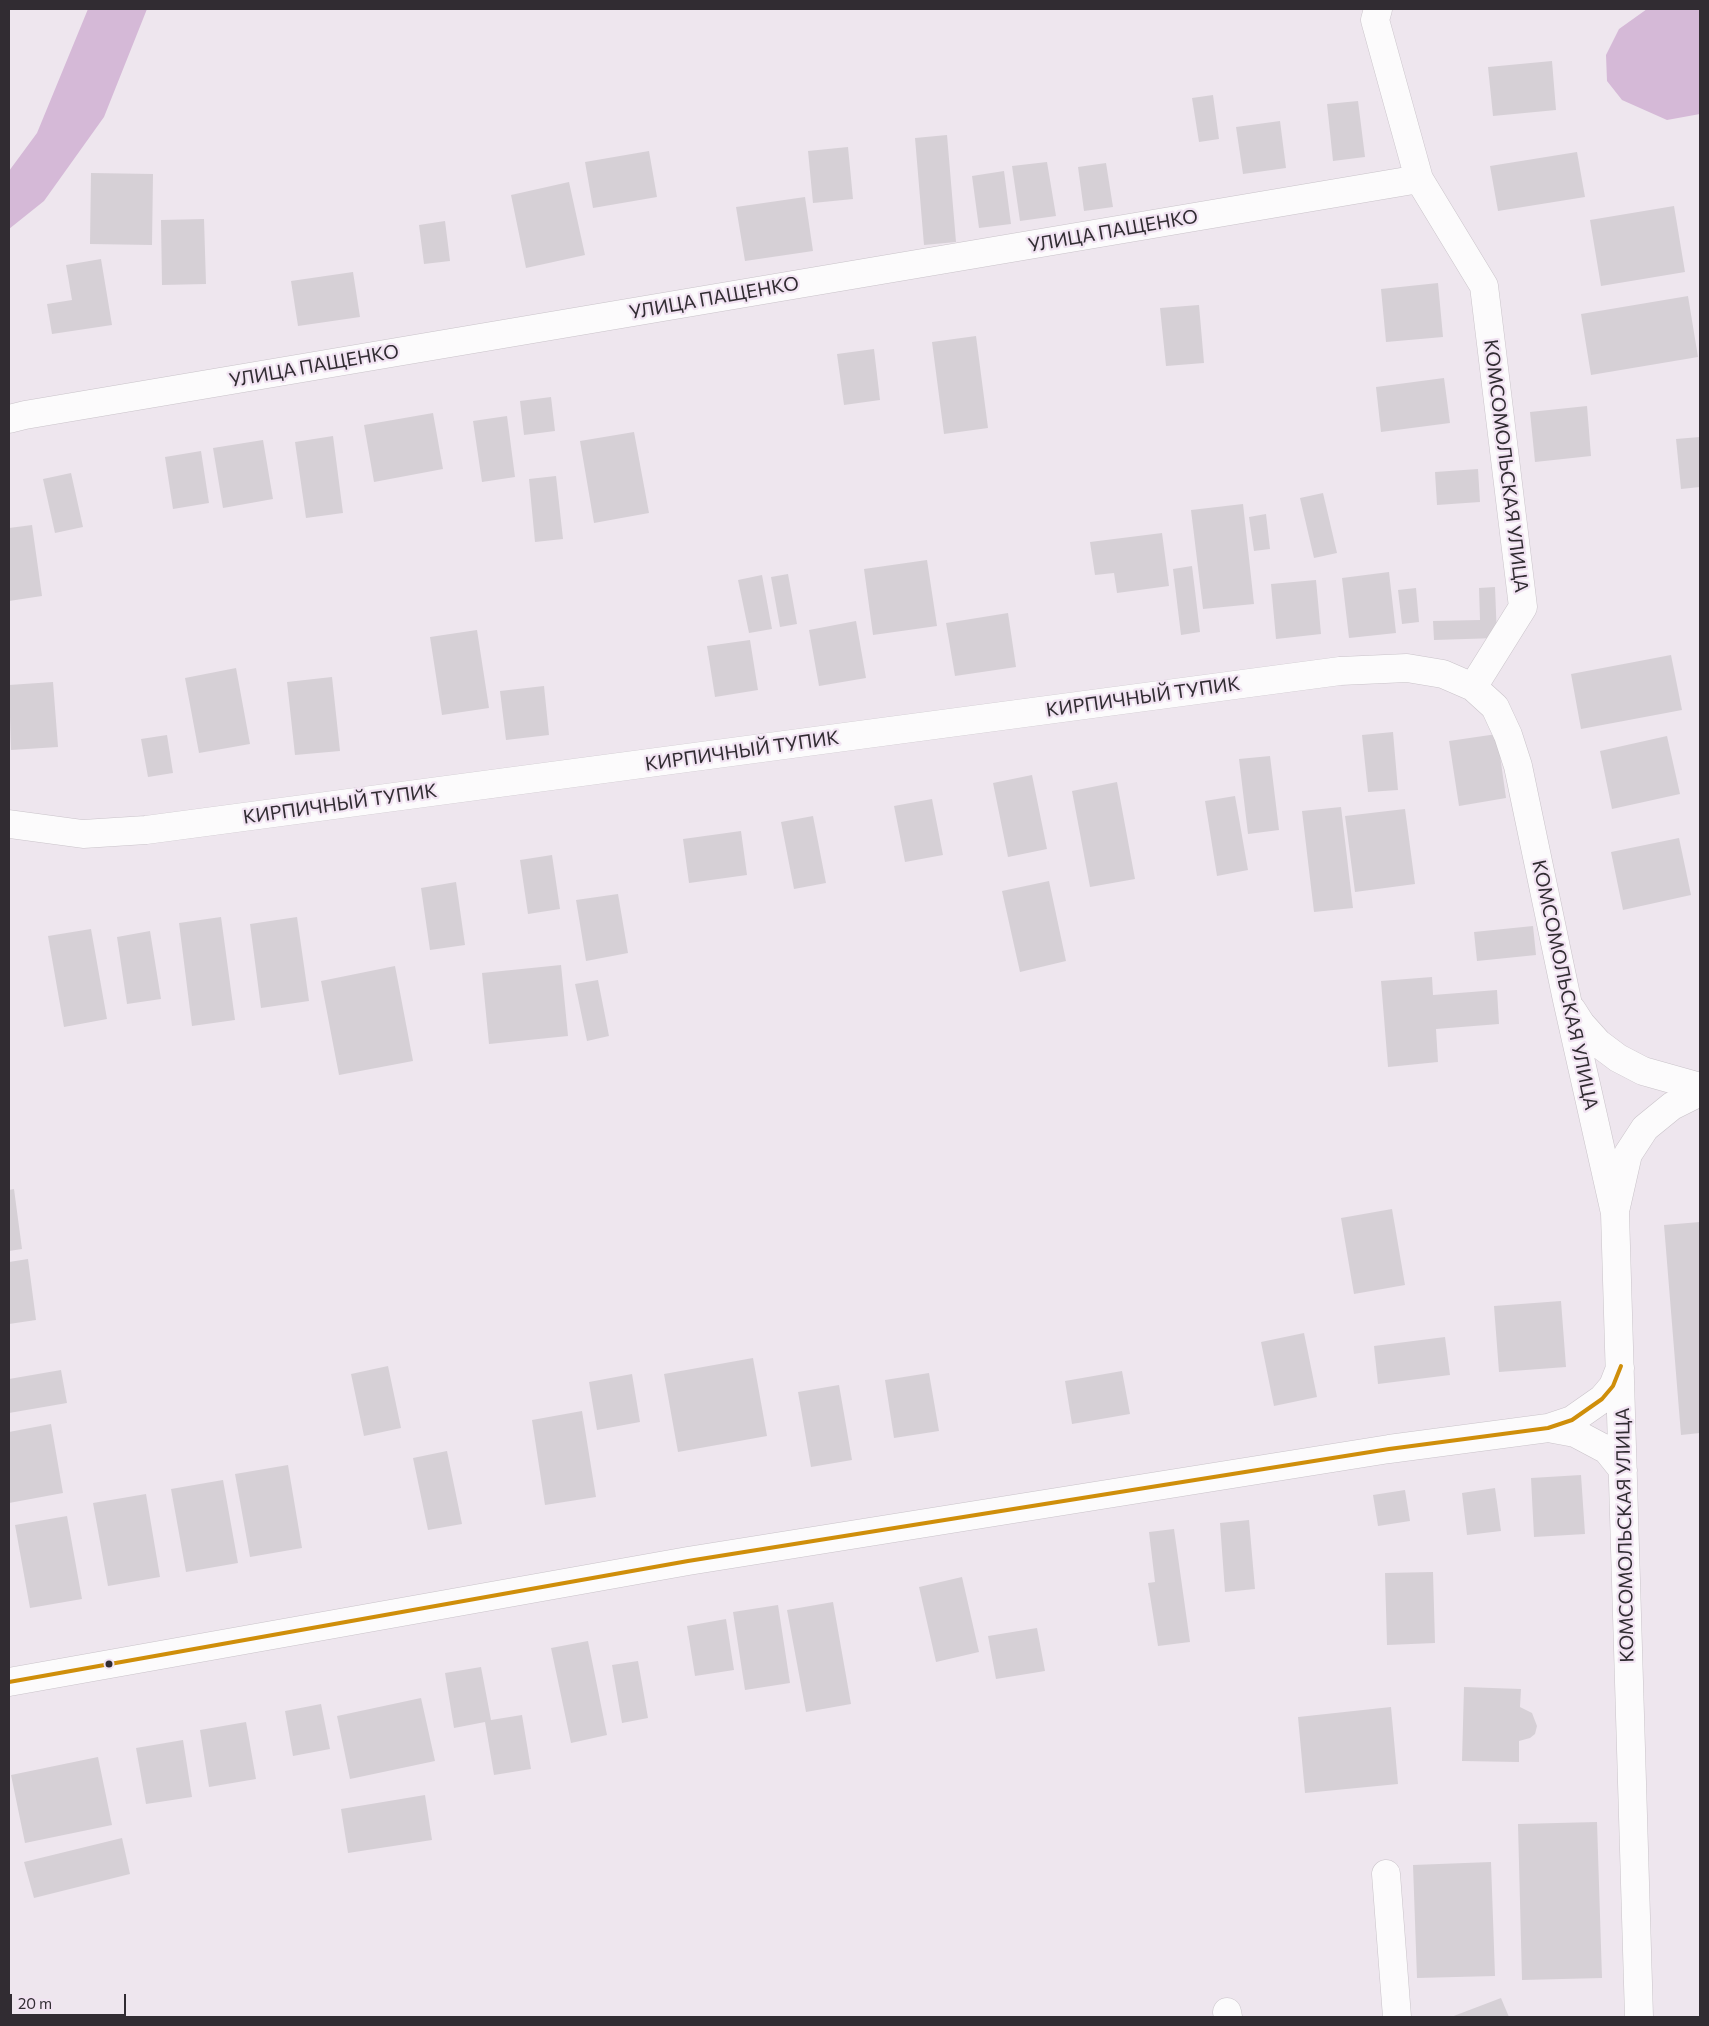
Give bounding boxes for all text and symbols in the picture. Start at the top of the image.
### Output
street label: УЛИЦА ПАЩЕНКО [1026,205,1200,257]
street label: УЛИЦА ПАЩЕНКО [627,272,801,324]
street label: КОМСОМОЛЬСКАЯ УЛИЦА [1479,338,1533,594]
street label: УЛИЦА ПАЩЕНКО [227,340,401,392]
street label: КИРПИЧНЫЙ ТУПИК [1044,672,1242,722]
street label: КИРПИЧНЫЙ ТУПИК [643,726,841,776]
street label: КИРПИЧНЫЙ ТУПИК [241,779,439,829]
street label: КОМСОМОЛЬСКАЯ УЛИЦА [1527,858,1603,1112]
street label: КОМСОМОЛЬСКАЯ УЛИЦА [1611,1407,1639,1663]
unlabelled marker [104,1659,114,1669]
scale bar [12,1984,129,2016]
text: 20 m [18,1994,52,2012]

